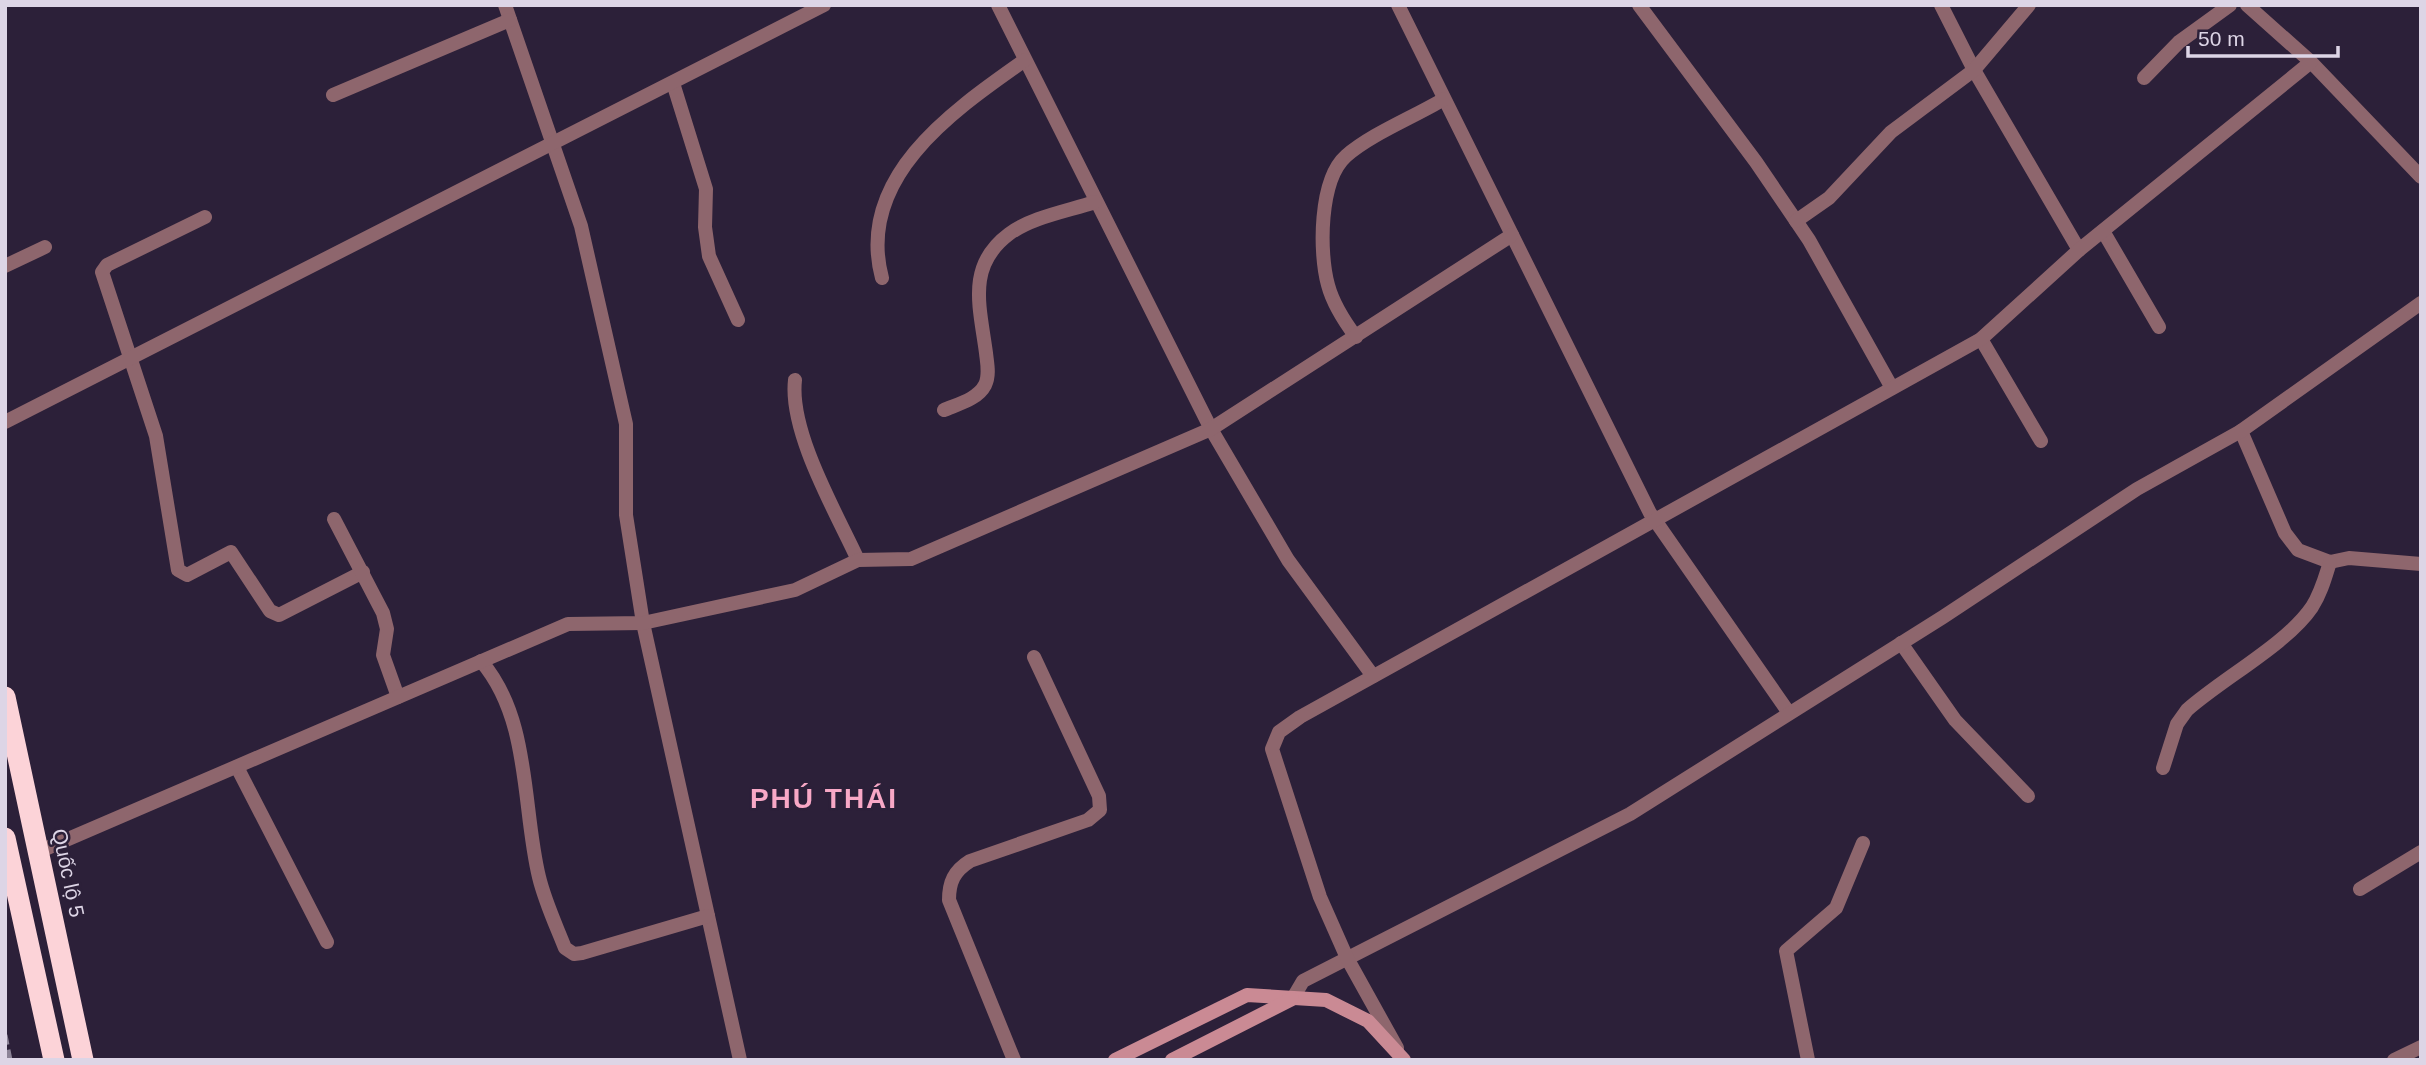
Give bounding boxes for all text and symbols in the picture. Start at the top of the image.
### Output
scale bar [2188,14,2338,58]
text: 50 m [2198,27,2245,50]
district label: PHÚ THÁI [750,783,898,814]
street label: Quốc lộ 5 [48,827,89,919]

